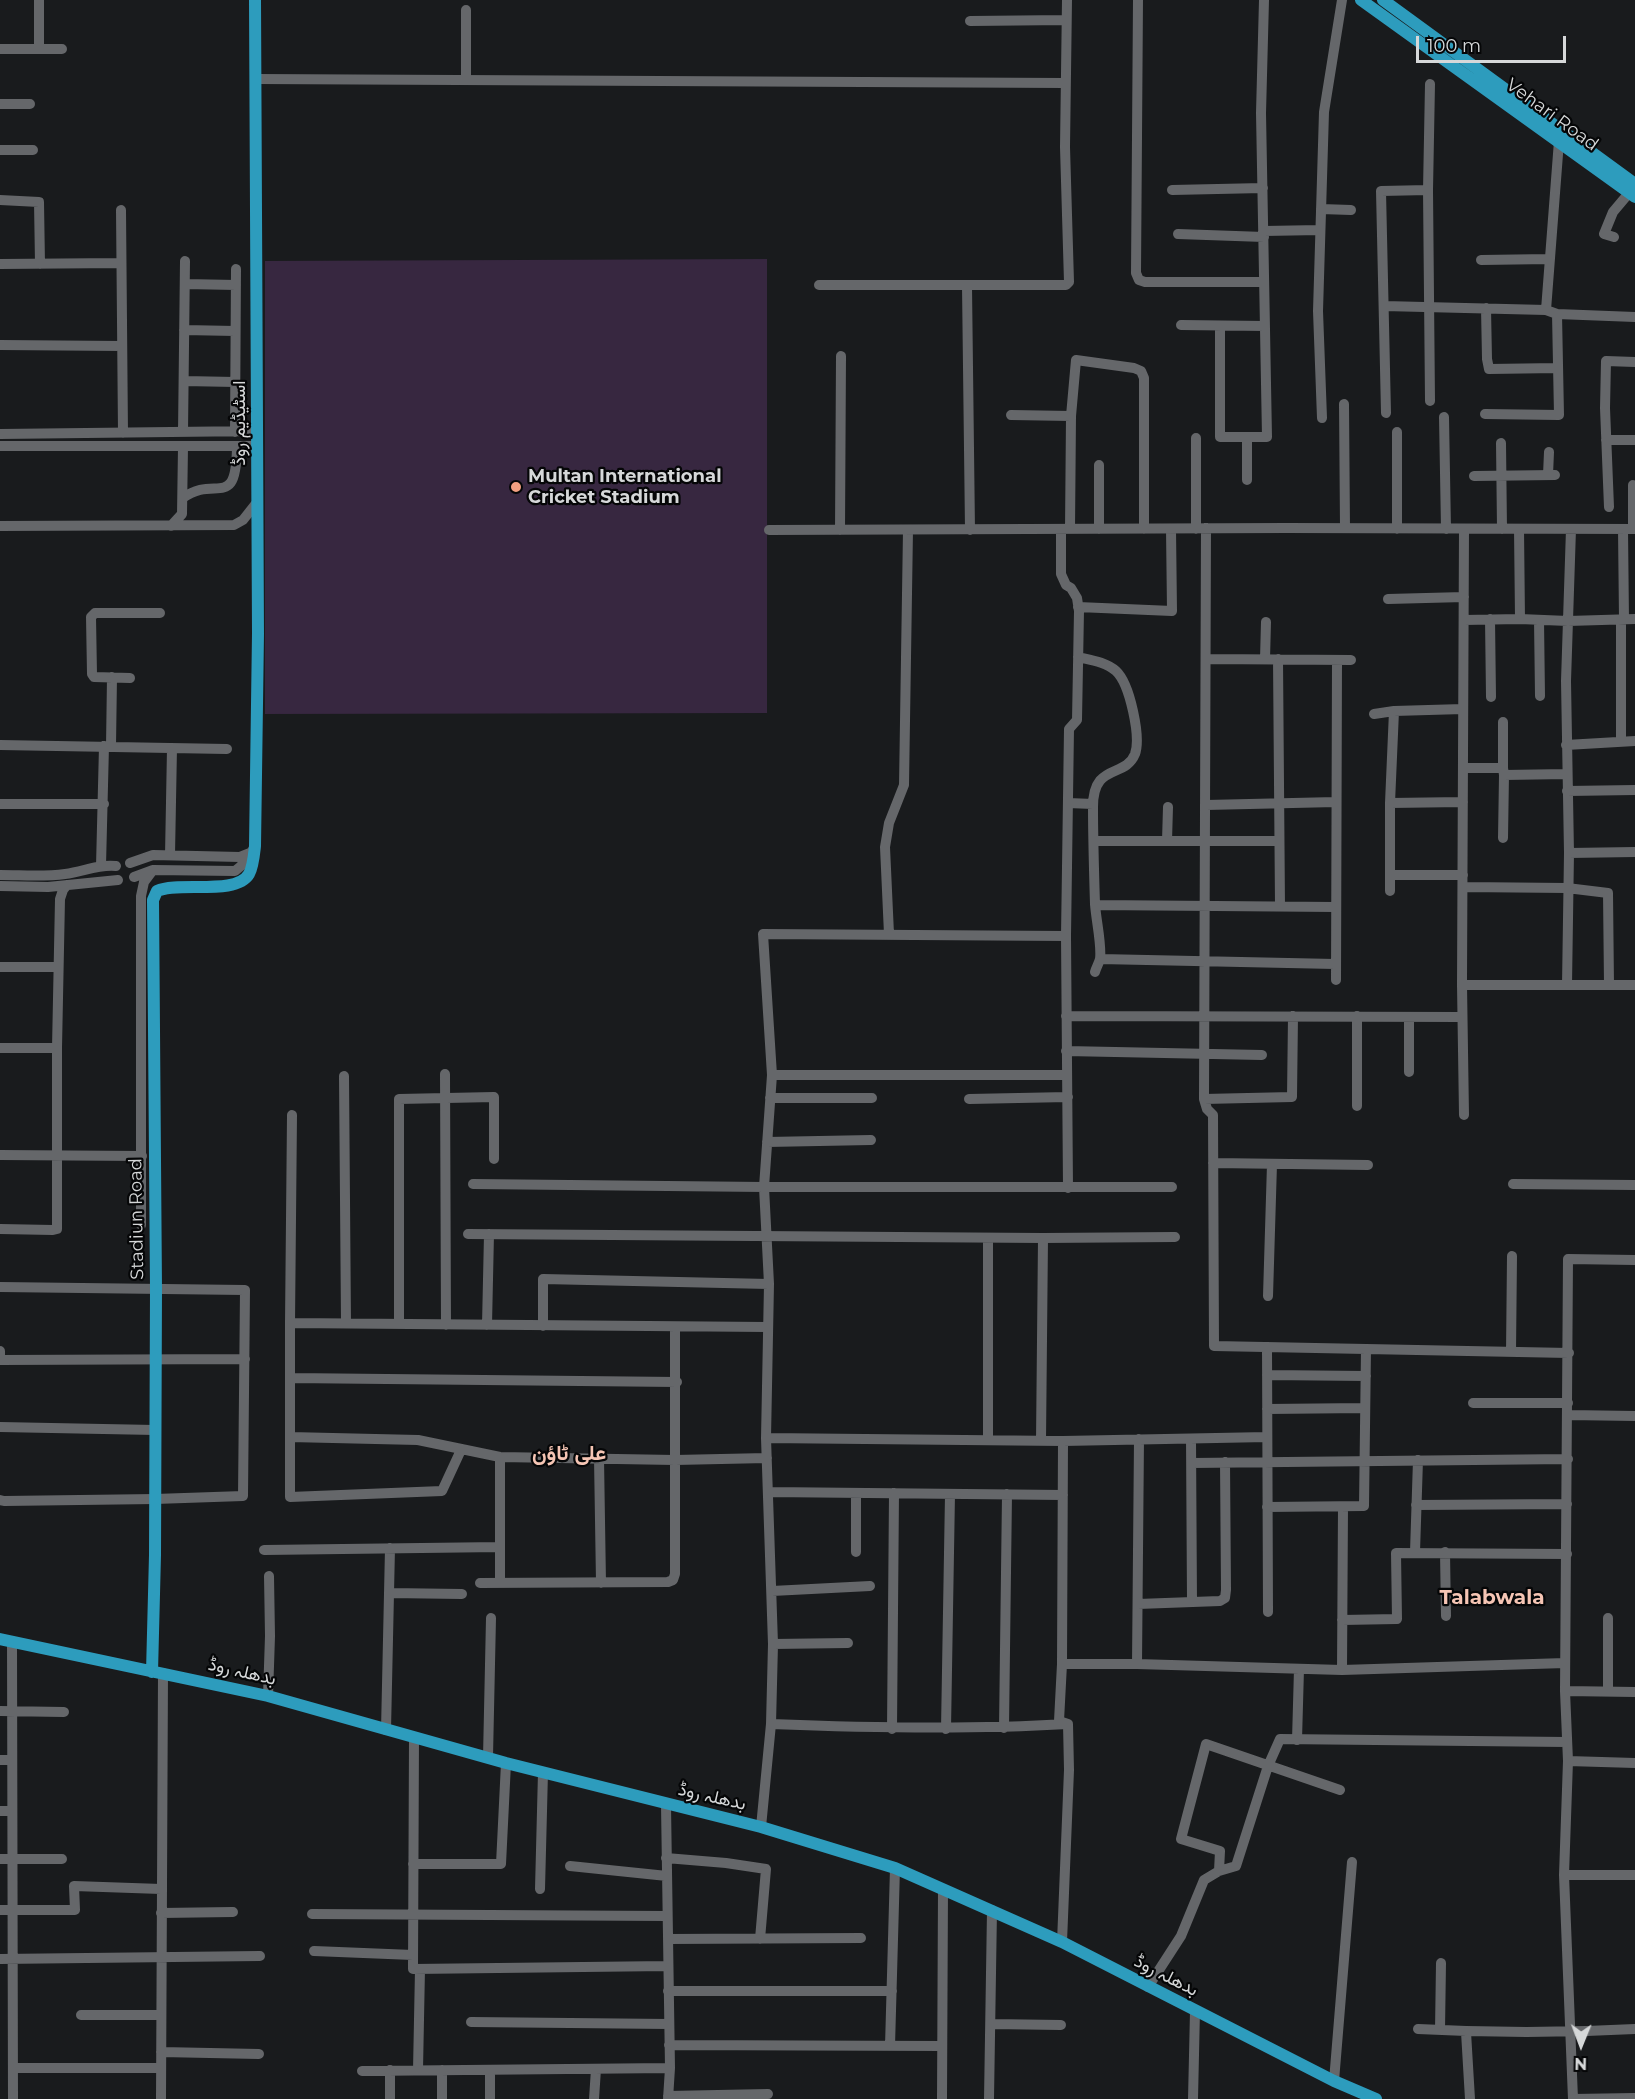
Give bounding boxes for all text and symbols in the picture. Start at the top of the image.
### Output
scale bar [1419,24,1569,62]
text: 100 m [1427,35,1481,57]
street label: Vehari Road [1502,74,1602,156]
street label: اسٹیڈیم روڈ [229,381,251,465]
place label: Multan International Cricket Stadium [528,466,722,508]
marker: Multan International Cricket Stadium [509,480,523,494]
street label: Stadiun Road [125,1158,149,1280]
district label: علی ٹاؤن [532,1441,606,1467]
district label: Talabwala [1439,1586,1545,1610]
street label: بدھلہ روڈ [206,1654,278,1690]
street label: بدھلہ روڈ [676,1779,748,1815]
street label: بدھلہ روڈ [1130,1951,1202,2001]
north arrow [1551,2015,1611,2075]
text: N [1574,2054,1587,2073]

